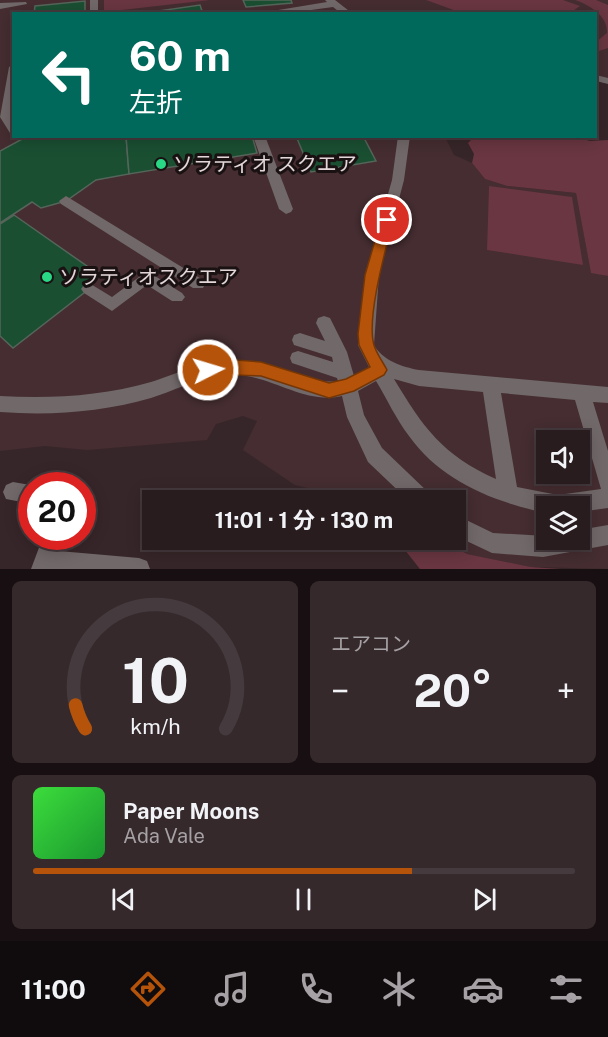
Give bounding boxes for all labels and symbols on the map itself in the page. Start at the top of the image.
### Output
place label: ソラティオ スクエア [173,152,357,176]
marker: ソラティオ スクエア [154,157,168,171]
pin [361,194,412,245]
place label: ソラティオスクエア [59,265,238,289]
marker: ソラティオスクエア [40,270,54,284]
position arrow [176,338,240,402]
speed limit sign: 20 [18,472,96,550]

